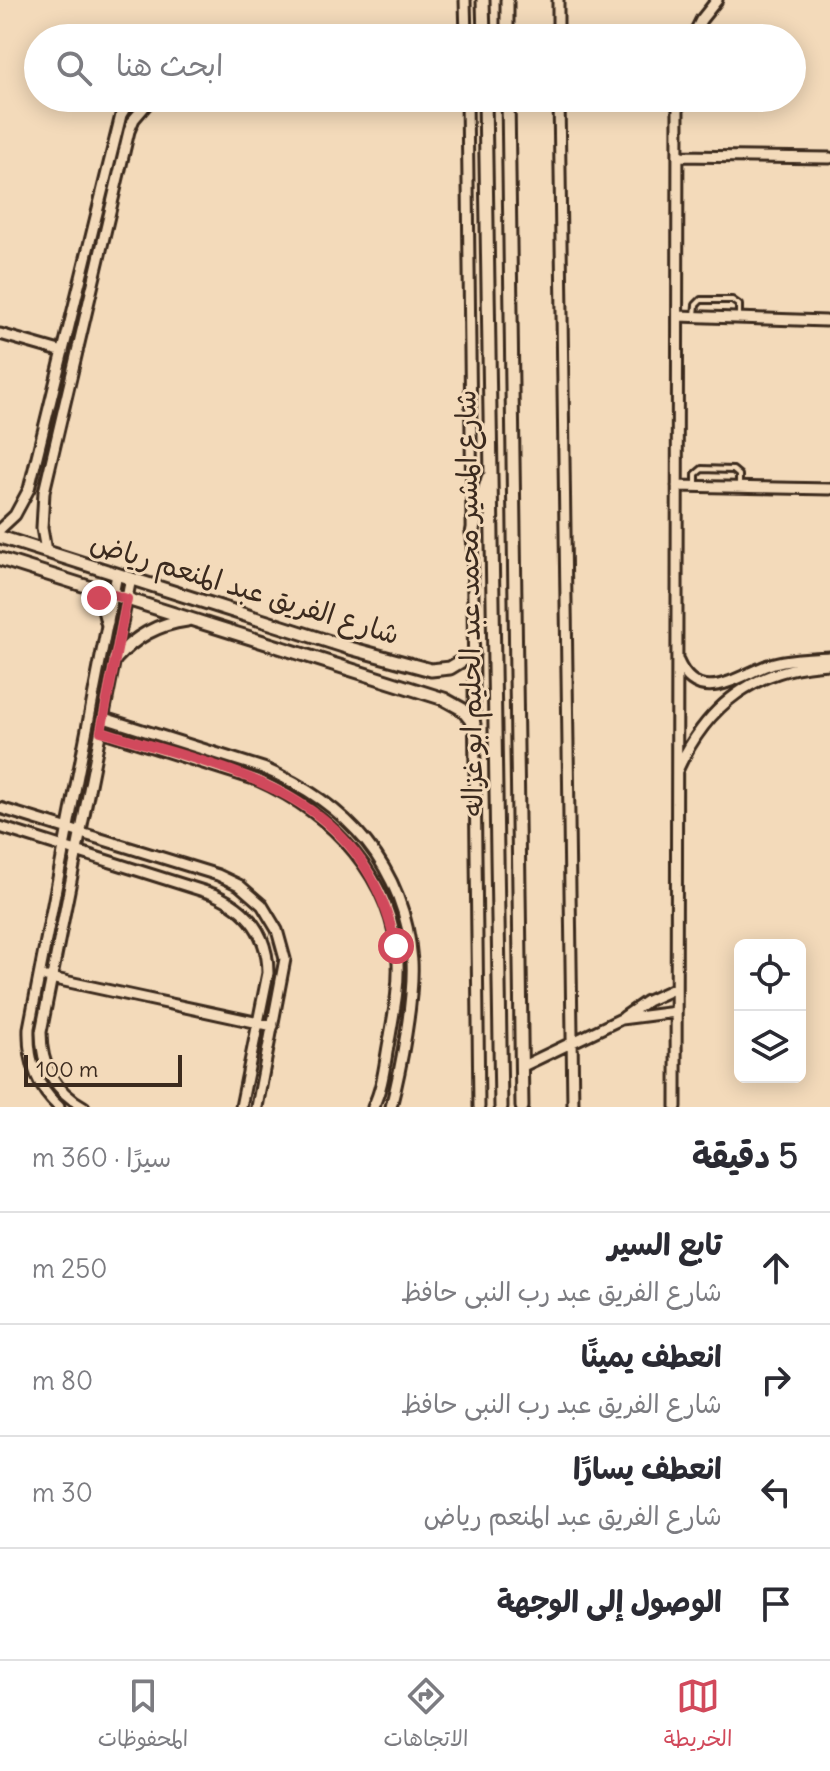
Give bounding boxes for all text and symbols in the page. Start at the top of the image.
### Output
search box [24,24,806,112]
icon: search [52,46,96,90]
text: ابحث هنا [116,46,223,84]
street label: شارع المشير محمد عبد الحليم ابو غزاله [447,389,495,817]
street label: شارع الفريق عبد المنعم رياض [85,524,404,656]
route end [81,580,117,616]
route start [378,928,414,964]
map controls [734,939,806,1083]
button: locate [734,939,806,1011]
button: layers [734,1011,806,1083]
scale bar [24,1051,182,1087]
text: 100 m [36,1055,98,1083]
text: 5 دقيقة [692,1134,798,1177]
text: سيرًا · 360 m [32,1141,171,1174]
text: تابع السير [608,1225,722,1263]
icon: ahead [754,1246,798,1290]
text: 250 m [32,1252,107,1285]
text: شارع الفريق عبد رب النبى حافظ [401,1275,722,1308]
text: انعطف يمينًا [581,1337,722,1375]
icon: right [754,1358,798,1402]
text: 80 m [32,1364,93,1397]
text: شارع الفريق عبد رب النبى حافظ [401,1387,722,1420]
text: انعطف يسارًا [573,1449,722,1487]
icon: left [754,1470,798,1514]
text: 30 m [32,1476,93,1509]
text: شارع الفريق عبد المنعم رياض [424,1499,722,1532]
text: الوصول إلى الوجهة [497,1582,722,1620]
icon: arrive [754,1582,798,1626]
tab: المحفوظات [98,1674,188,1758]
tab: الاتجاهات [384,1674,468,1758]
tab: الخريطة [664,1674,732,1758]

